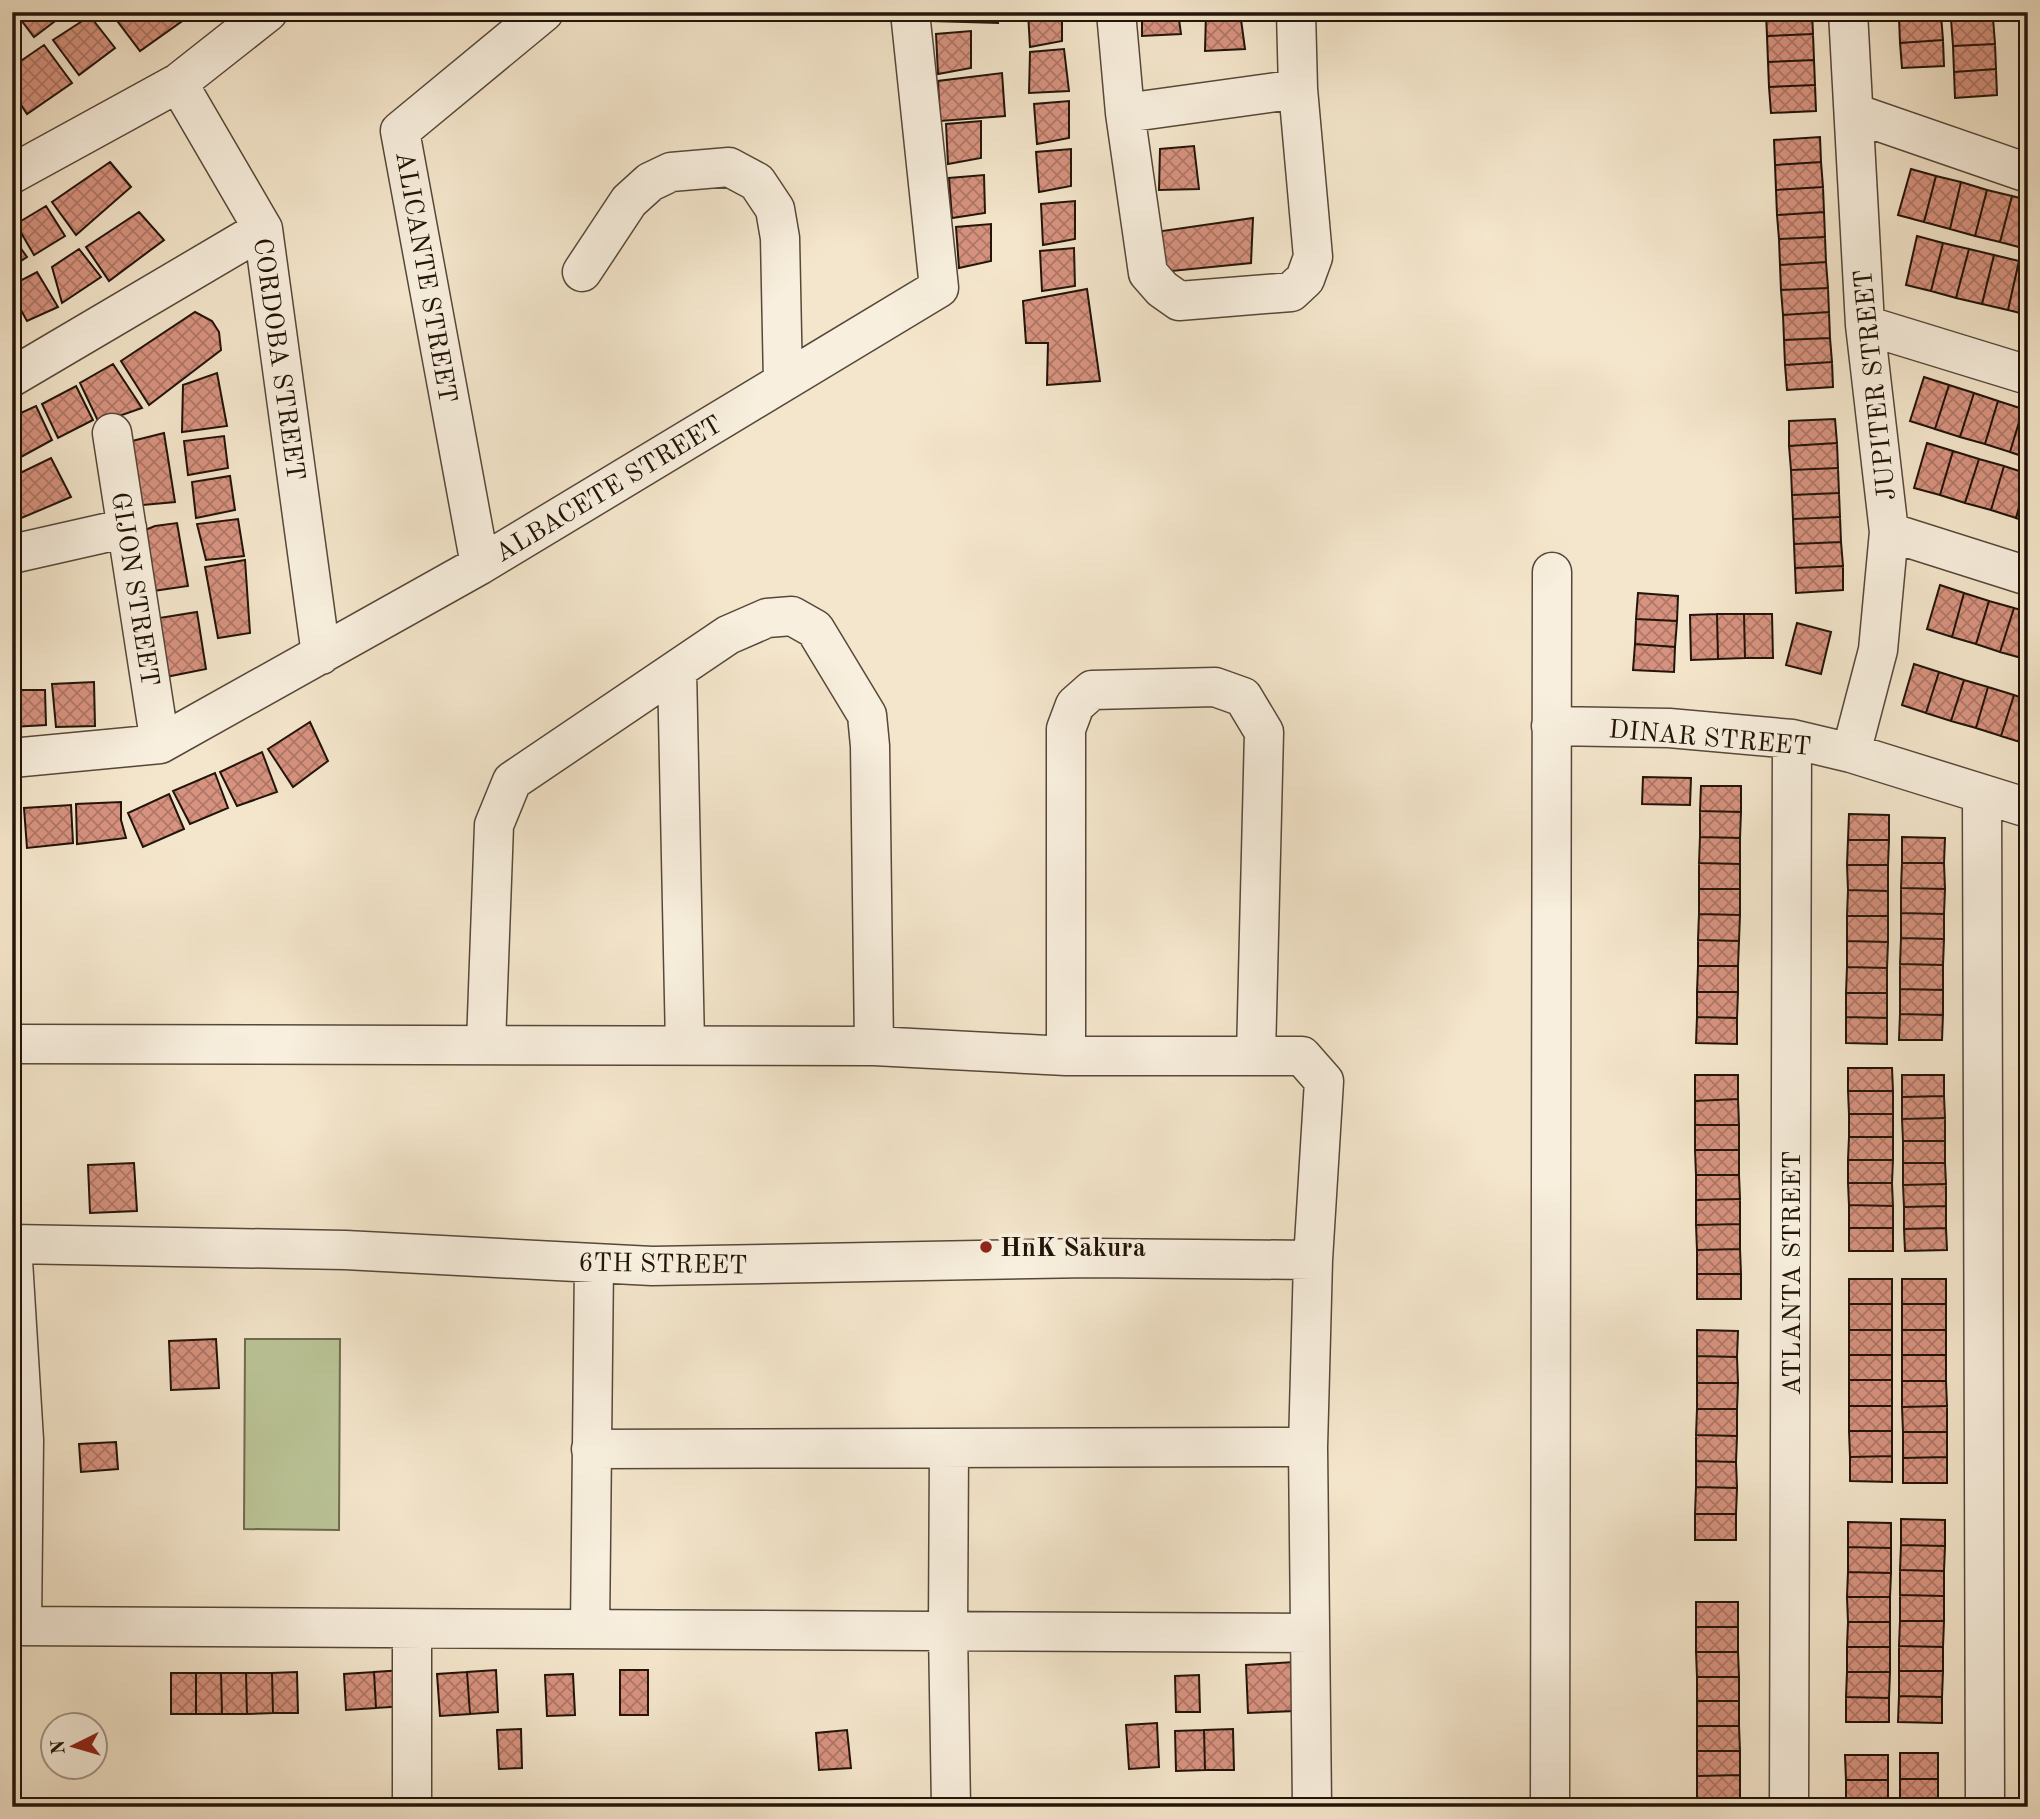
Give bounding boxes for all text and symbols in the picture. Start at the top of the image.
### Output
street label: ALICANTE STREET [390,150,460,405]
street label: CORDOBA STREET [248,236,308,482]
street label: JUPITER STREET [1851,268,1901,502]
street label: ALBACETE STREET [491,412,727,568]
street label: GIJON STREET [106,490,162,688]
street label: DINAR STREET [1607,717,1812,761]
street label: ATLANTA STREET [1780,1151,1806,1395]
place label: HnK Sakura [1000,1236,1146,1262]
marker: HnK Sakura [978,1239,994,1255]
street label: 6TH STREET [578,1251,748,1279]
north arrow [38,1710,108,1780]
text: N [49,1739,70,1755]

